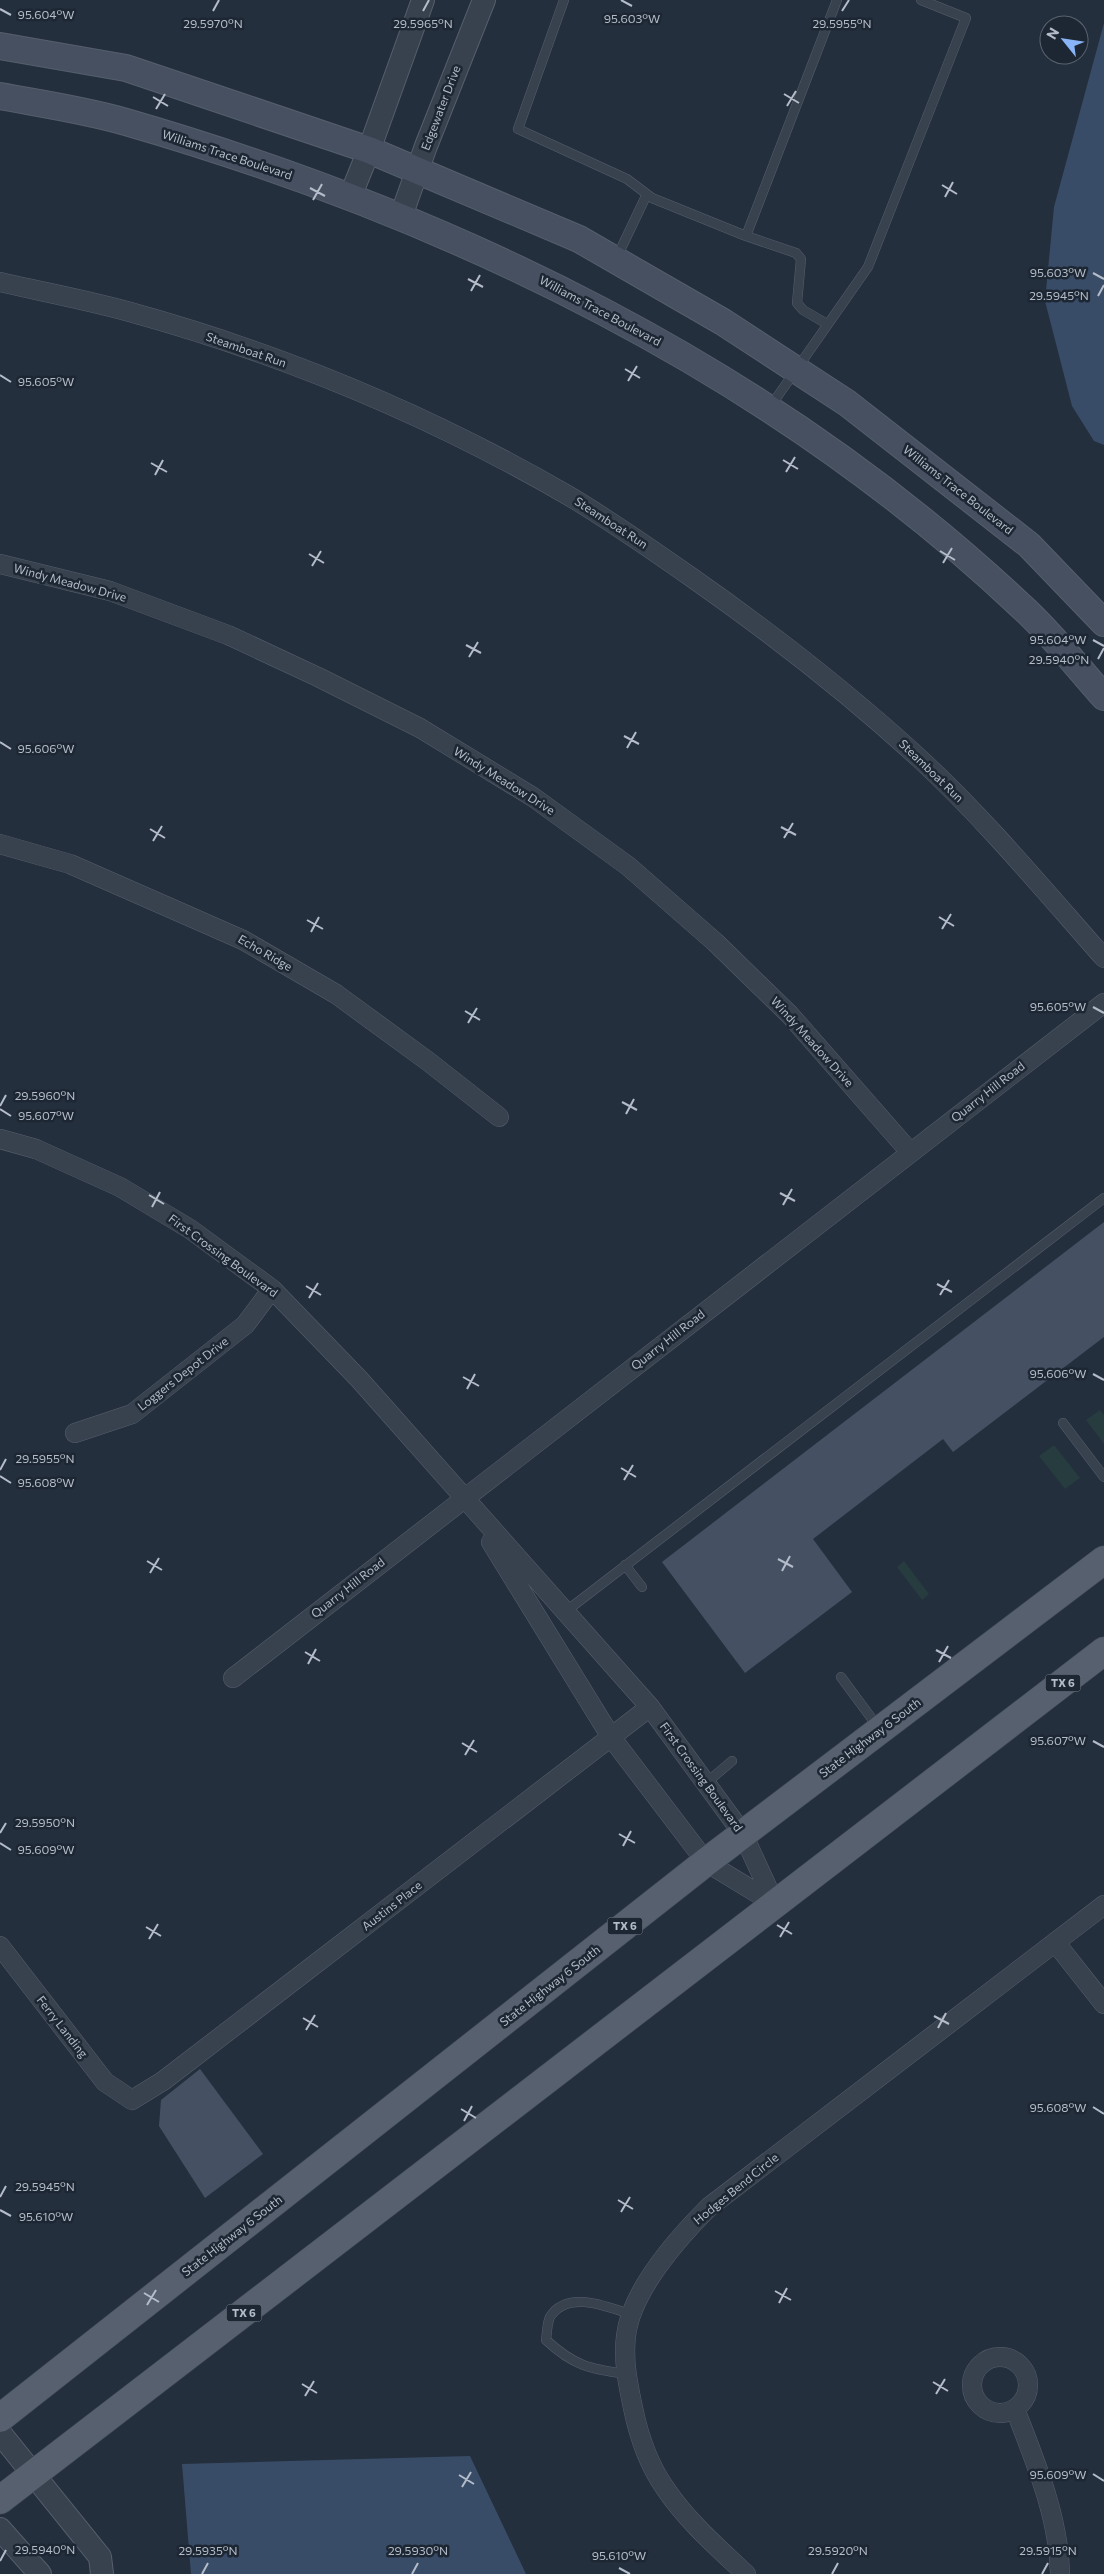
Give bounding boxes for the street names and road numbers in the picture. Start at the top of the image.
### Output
street label: Edgewater Drive [417,63,463,152]
street label: Williams Trace Boulevard [161,126,294,182]
street label: Williams Trace Boulevard [537,272,664,348]
street label: Steamboat Run [204,329,288,369]
street label: Williams Trace Boulevard [901,442,1017,537]
street label: Steamboat Run [572,493,651,551]
street label: Windy Meadow Drive [12,560,128,604]
street label: Steamboat Run [897,736,967,805]
street label: Windy Meadow Drive [451,743,558,817]
street label: Echo Ridge [236,931,295,973]
street label: Windy Meadow Drive [769,993,857,1089]
street label: Quarry Hill Road [948,1058,1027,1124]
street label: First Crossing Boulevard [166,1211,281,1300]
street label: Quarry Hill Road [628,1306,707,1372]
street label: Loggers Depot Drive [134,1333,230,1413]
street label: Quarry Hill Road [308,1554,387,1620]
road number: TX 6 [1046,1675,1080,1692]
street label: State Highway 6 South [816,1695,923,1780]
street label: First Crossing Boulevard [658,1719,746,1834]
street label: Austins Place [359,1878,424,1933]
road number: TX 6 [608,1918,642,1934]
street label: State Highway 6 South [496,1942,602,2029]
street label: Ferry Landing [34,1993,92,2060]
street label: Hodges Bend Circle [690,2150,781,2227]
street label: State Highway 6 South [178,2192,284,2279]
road number: TX 6 [226,2304,262,2322]

